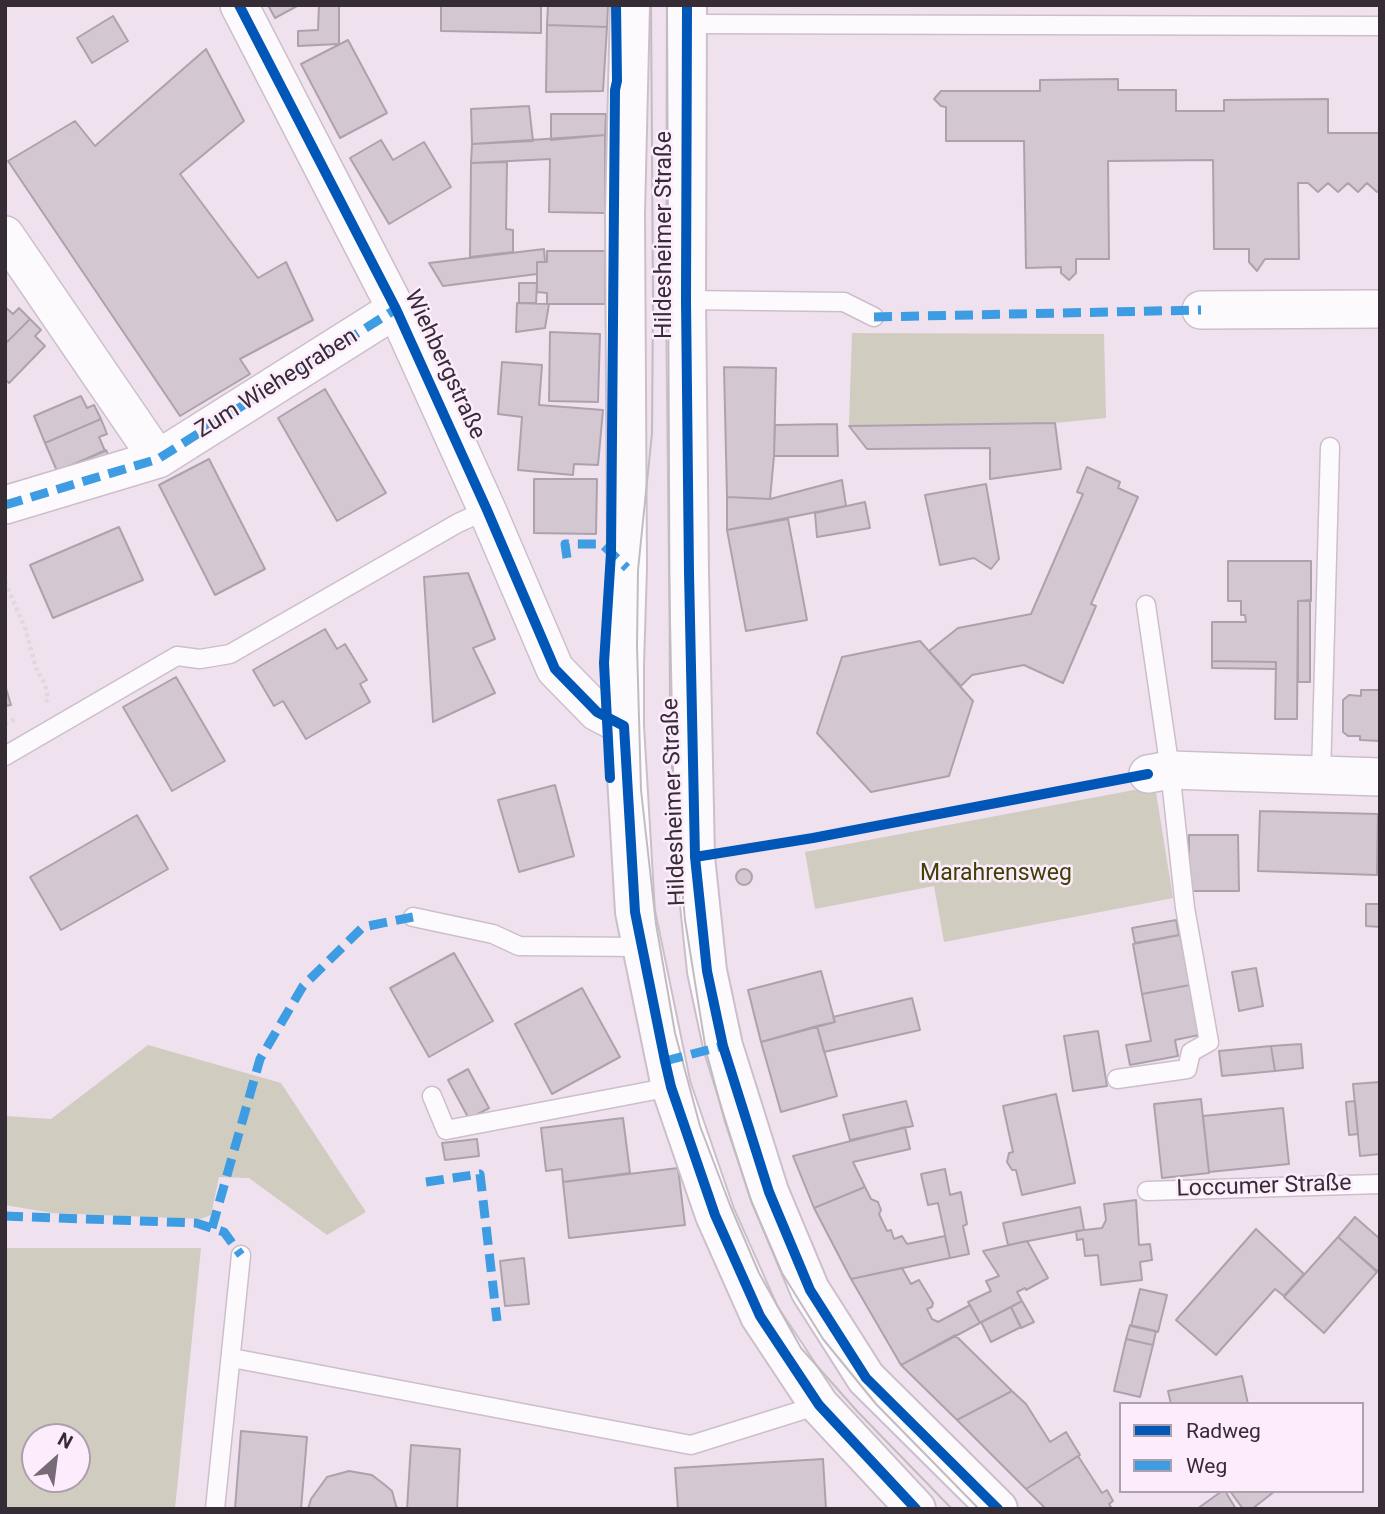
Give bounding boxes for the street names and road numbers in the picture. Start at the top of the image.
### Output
street label: Hildesheimer Straße [651,131,679,339]
street label: Wiehbergstraße [397,286,491,444]
street label: Zum Wiehegraben [191,323,363,445]
street label: Hildesheimer Straße [658,698,692,906]
street label: Loccumer Straße [1176,1170,1352,1204]

